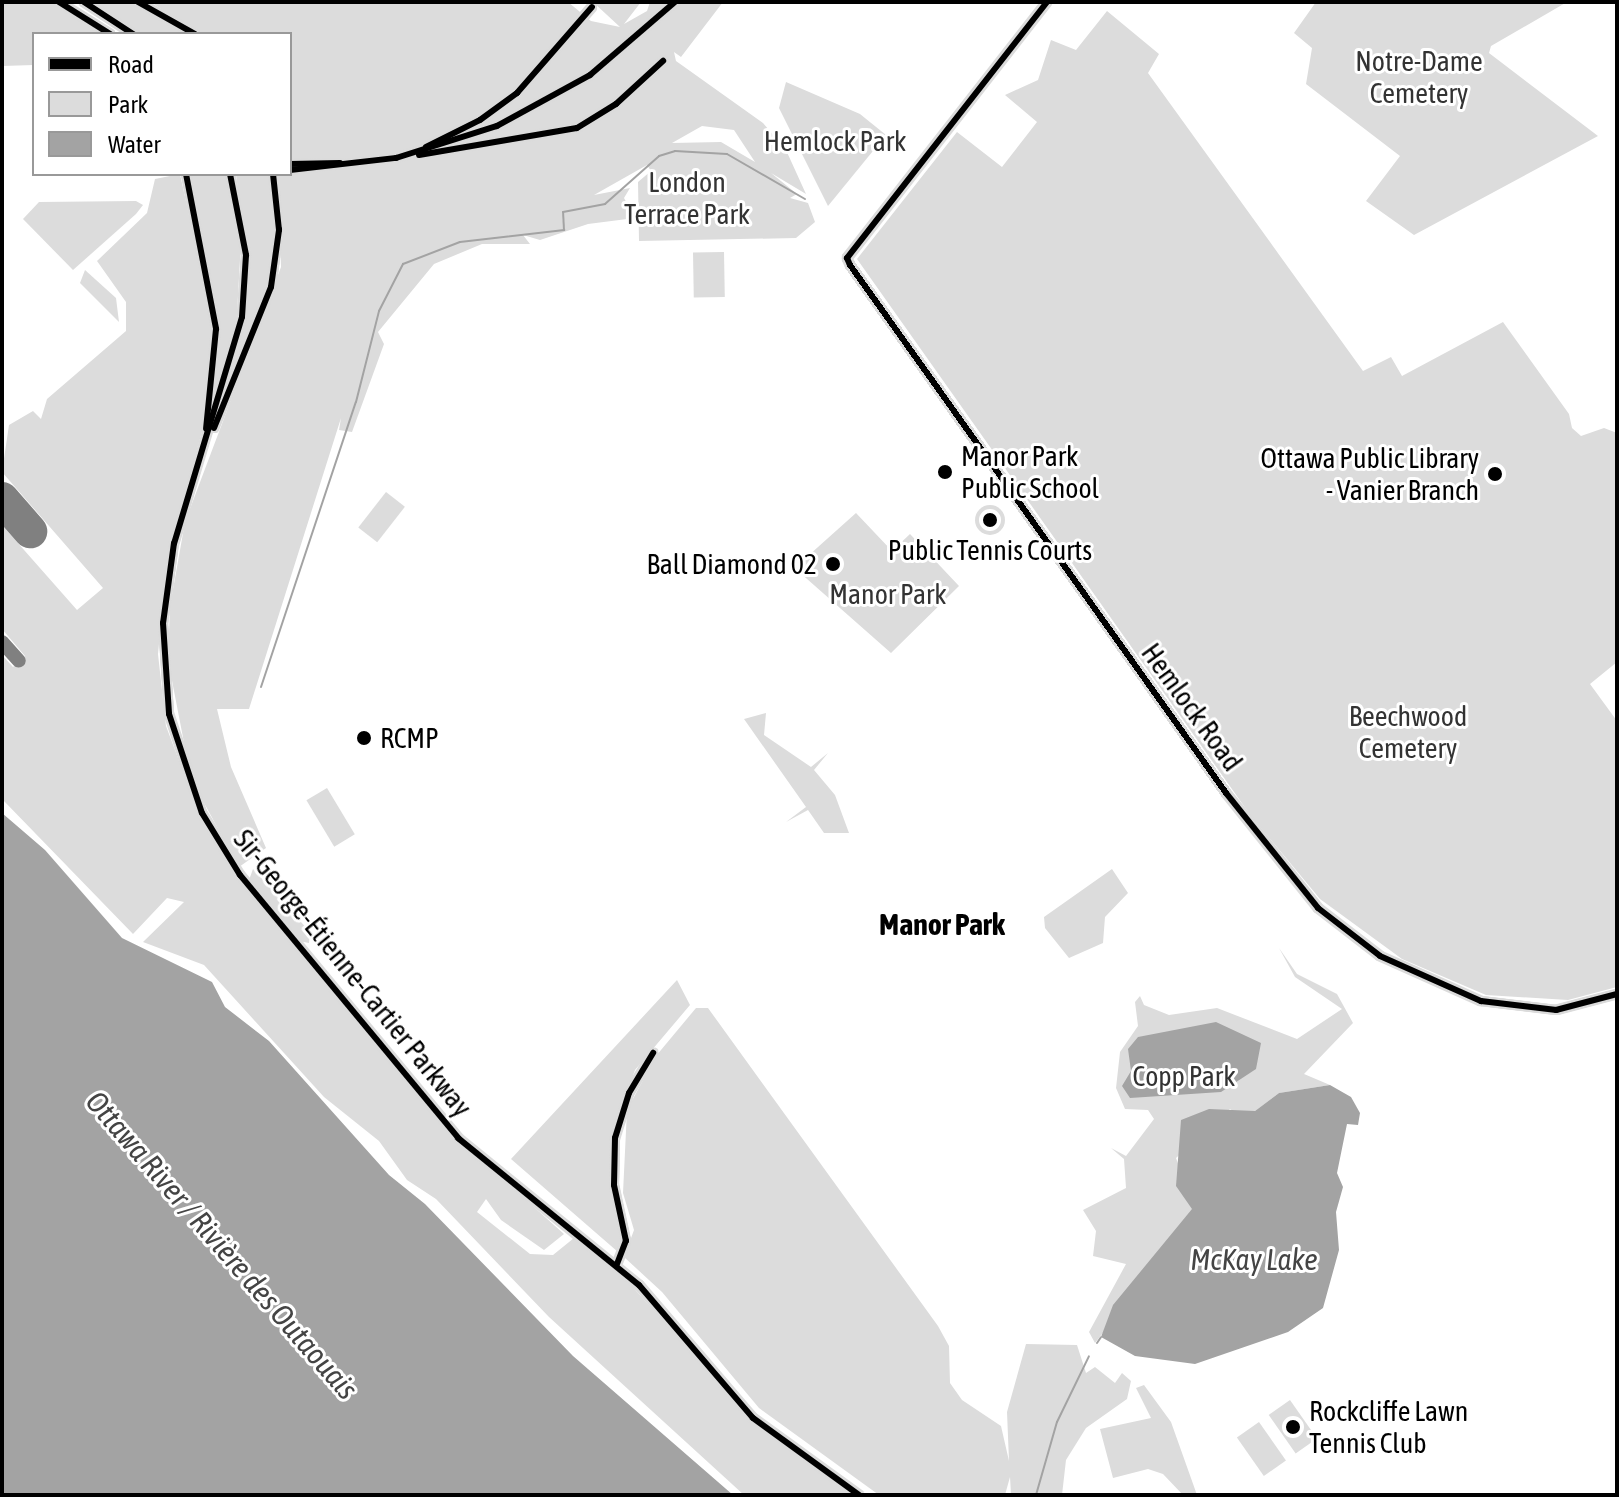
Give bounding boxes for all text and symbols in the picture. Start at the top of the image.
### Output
legend [32,32,292,176]
park label: Notre-Dame Cemetery [1355,44,1483,110]
text: Road [108,51,154,78]
text: Park [108,91,148,118]
park label: Hemlock Park [764,124,906,158]
text: Water [108,131,161,158]
park label: London Terrace Park [624,165,750,231]
place label: Manor Park Public School [961,439,1099,505]
place label: Ottawa Public Library - Vanier Branch [1261,441,1479,507]
marker: Manor Park Public School [936,463,954,481]
marker: Ottawa Public Library - Vanier Branch [1486,465,1504,483]
marker: Public Tennis Courts [981,511,999,529]
place label: Public Tennis Courts [888,533,1092,567]
place label: Ball Diamond 02 [647,547,817,581]
marker: Ball Diamond 02 [824,555,842,573]
park label: Manor Park [829,577,947,611]
street label: Hemlock Road [1134,637,1250,777]
park label: Beechwood Cemetery [1349,699,1467,765]
place label: RCMP [380,721,439,755]
marker: RCMP [355,729,373,747]
street label: Sir-George-Étienne-Cartier Parkway [227,823,479,1123]
district label: Manor Park [879,906,1005,942]
park label: Copp Park [1133,1059,1235,1093]
water label: Ottawa River / Rivière des Outaouais [78,1084,366,1406]
water label: McKay Lake [1190,1241,1318,1277]
place label: Rockcliffe Lawn Tennis Club [1309,1394,1468,1460]
marker: Rockcliffe Lawn Tennis Club [1284,1418,1302,1436]

